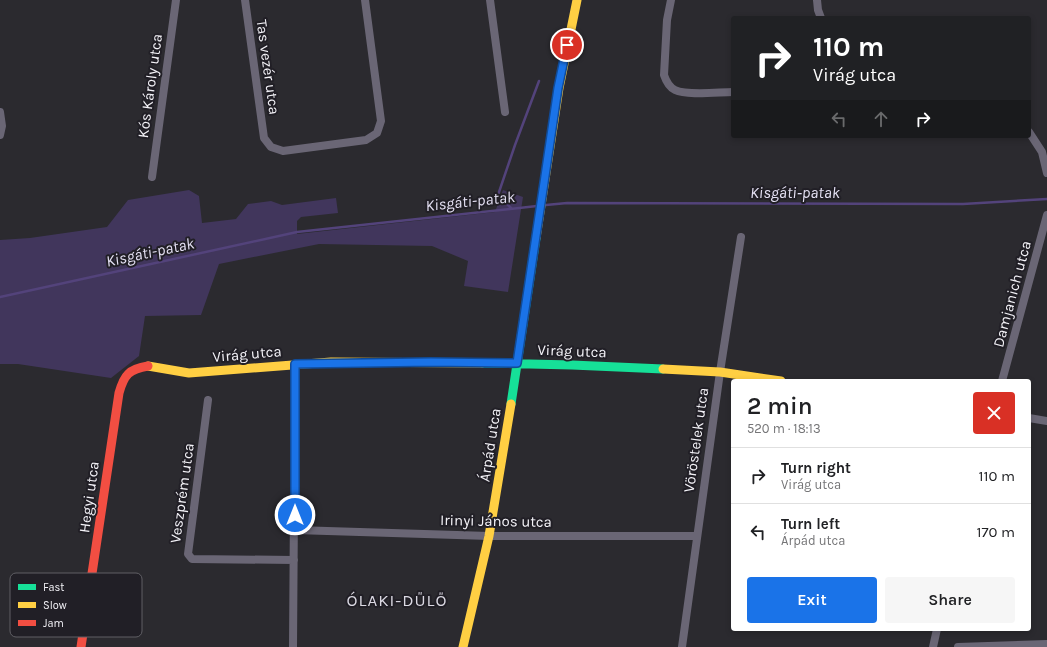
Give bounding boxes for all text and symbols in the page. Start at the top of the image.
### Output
street label: Tas vezér utca [252,18,284,116]
pin [550,28,584,62]
text: 110 m [813,30,884,63]
icon: right [747,32,799,84]
street label: Kós Károly utca [134,33,166,139]
icon: arrive [556,34,578,56]
text: Virág utca [813,64,896,86]
icon: left [828,108,850,130]
icon: ahead [870,108,892,130]
icon: right [912,108,934,130]
water label: Kisgáti-patak [750,183,841,202]
water label: Kisgáti-patak [424,187,517,215]
water label: Kisgáti-patak [104,233,197,271]
street label: Damjanich utca [989,239,1035,349]
street label: Virág utca [537,341,607,361]
street label: Virág utca [212,342,282,366]
street label: Vöröstelek utca [680,386,712,494]
text: 2 min [747,392,813,420]
button: close [973,392,1015,434]
street label: Árpád utca [475,407,505,483]
text: 520 m · 18:13 [747,421,821,436]
street label: Veszprém utca [166,442,198,544]
text: Turn right [781,459,851,477]
street label: Hegyi utca [75,460,103,534]
icon: right [747,465,769,487]
text: 110 m [979,467,1015,485]
text: Virág utca [781,477,841,492]
position arrow [274,494,316,536]
street label: Irinyi János utca [440,511,552,531]
text: Turn left [781,515,840,533]
icon: left [747,521,769,543]
text: 170 m [977,523,1015,541]
text: Árpád utca [781,533,845,548]
legend [10,573,142,637]
button: Exit [747,577,877,623]
button: Share [885,577,1015,623]
text: Fast [43,581,64,594]
district label: ÓLAKI-DŰLŐ [347,590,447,610]
text: Slow [43,599,67,612]
text: Jam [43,617,64,630]

